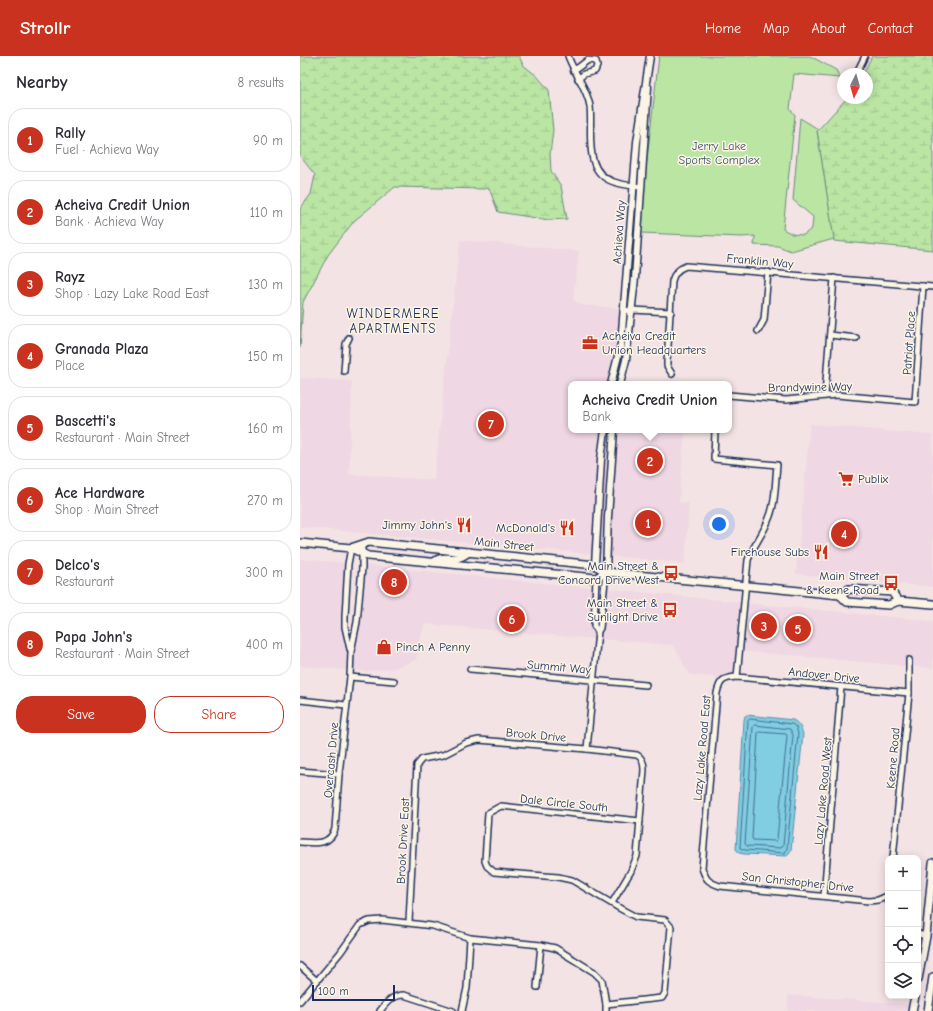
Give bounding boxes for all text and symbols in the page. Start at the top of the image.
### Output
text: Strollr [20,17,70,39]
text: Home [705,20,741,37]
text: Map [763,20,789,37]
text: About [811,20,846,37]
text: Contact [868,20,913,37]
north arrow [837,68,873,104]
text: Nearby [16,73,67,92]
text: 8 results [238,75,284,90]
text: Rally [55,124,85,142]
text: 1 [27,133,33,148]
text: 90 m [253,133,283,148]
park label: Jerry Lake Sports Complex [679,139,760,167]
text: Fuel · Achieva Way [55,142,159,157]
text: Acheiva Credit Union [55,196,190,214]
street label: Achieva Way [610,199,628,264]
text: 2 [27,205,33,220]
text: 110 m [250,205,283,220]
text: Bank · Achieva Way [55,214,164,229]
street label: Franklin Way [726,251,795,271]
text: Rayz [55,268,85,286]
text: 3 [27,277,33,292]
text: 130 m [248,277,283,292]
text: Shop · Lazy Lake Road East [55,286,209,301]
district label: WINDERMERE APARTMENTS [346,306,440,336]
street label: Patriot Place [900,310,918,376]
place label: Acheiva Credit Union Headquarters [602,329,706,357]
office icon: Acheiva Credit Union Headquarters [581,334,599,352]
text: Granada Plaza [55,340,149,358]
text: 4 [27,349,33,364]
text: 150 m [248,349,283,364]
text: Place [55,358,85,373]
street label: Brandywine Way [768,379,853,395]
popup [568,381,732,433]
text: Acheiva Credit Union [583,391,717,409]
pin: 7 [478,409,504,439]
text: Bank [583,409,611,424]
text: Bascetti's [55,412,116,430]
text: 5 [27,421,33,436]
text: 160 m [248,421,283,436]
text: Restaurant · Main Street [55,430,189,445]
pin: 2 [637,446,663,476]
supermarket icon: Publix [837,470,855,488]
place label: Publix [858,472,889,486]
text: Ace Hardware [55,484,145,502]
text: 6 [27,493,33,508]
text: 270 m [247,493,283,508]
text: Shop · Main Street [55,502,159,517]
pin: 1 [635,508,661,538]
your location [709,514,729,534]
restaurant icon: Jimmy John's [455,516,473,534]
place label: Jimmy John's [382,518,452,532]
restaurant icon: McDonald's [558,519,576,537]
pin: 4 [831,519,857,549]
place label: McDonald's [496,521,555,535]
street label: Main Street [474,534,535,554]
restaurant icon: Firehouse Subs [812,543,830,561]
place label: Firehouse Subs [731,545,809,559]
text: Delco's [55,556,100,574]
place label: Main Street & Concord Drive West [558,559,660,587]
bus stop icon: Main Street & Concord Drive West [662,564,680,582]
text: 7 [27,565,33,580]
text: 300 m [245,565,283,580]
pin: 8 [381,567,407,597]
place label: Main Street & Keene Road [806,569,880,597]
text: Restaurant [55,574,114,589]
bus stop icon: Main Street & Keene Road [882,574,900,592]
place label: Main Street & Sunlight Drive [587,596,658,624]
bus stop icon: Main Street & Sunlight Drive [661,601,679,619]
pin: 6 [499,604,525,634]
pin: 3 [751,611,777,641]
pin: 5 [785,614,811,644]
text: Papa John's [55,628,132,646]
text: 8 [27,637,33,652]
text: 400 m [246,637,283,652]
shop icon: Pinch A Penny [375,638,393,656]
place label: Pinch A Penny [396,640,471,654]
text: Restaurant · Main Street [55,646,189,661]
street label: Summit Way [527,657,592,677]
street label: Andover Drive [788,664,860,686]
street label: Lazy Lake Road East [690,694,714,801]
button: Save [16,696,146,733]
button: Share [154,696,284,733]
street label: Overcash Drive [321,721,341,799]
street label: Brook Drive [505,725,567,745]
street label: Keene Road [883,727,903,789]
street label: Lazy Lake Road West [811,736,835,845]
street label: Dale Circle South [519,791,609,815]
street label: Brook Drive East [394,797,412,884]
map controls [885,855,921,999]
button: + [885,855,921,891]
street label: San Christopher Drive [741,869,855,895]
button: − [885,891,921,927]
button: locate [885,927,921,963]
button: layers [885,963,921,999]
scale bar [312,983,395,1002]
text: 100 m [318,985,349,998]

